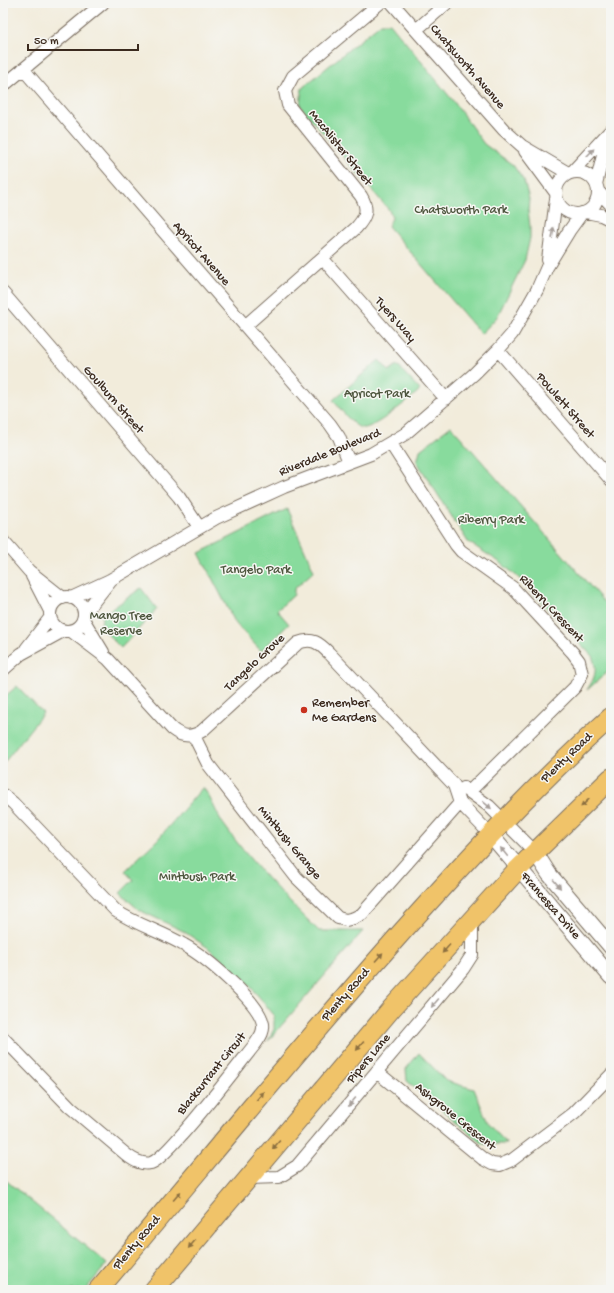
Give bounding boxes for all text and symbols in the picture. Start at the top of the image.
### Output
street label: Chatsworth Avenue [426,22,508,113]
scale bar [28,26,138,52]
text: 50 m [34,35,59,49]
street label: MacAlister Street [305,107,376,190]
one-way arrow [585,148,595,158]
park label: Chatsworth Park [415,203,509,218]
street label: Apricot Avenue [169,219,233,289]
one-way arrow [550,227,556,239]
street label: Tyers Way [371,293,419,346]
street label: Goulburn Street [79,363,148,438]
street label: Powlett Street [532,369,599,443]
park label: Apricot Park [344,387,411,402]
street label: Riverdale Boulevard [277,425,384,480]
park label: Riberry Park [458,513,526,528]
park label: Tangelo Park [220,563,292,578]
street label: Riberry Crescent [516,572,588,647]
park label: Mango Tree Reserve [90,609,153,639]
street label: Tangelo Grove [221,631,289,695]
place label: Remember Me Gardens [312,696,377,726]
marker: Remember Me Gardens [299,705,309,715]
street label: Plenty Road [537,729,597,787]
one-way arrow [579,799,590,808]
one-way arrow [481,800,492,809]
street label: Mintbush Grange [254,803,324,883]
one-way arrow [500,846,508,857]
street label: Francesca Drive [516,869,583,943]
park label: Mintbush Park [159,870,236,885]
one-way arrow [553,878,562,889]
one-way arrow [442,944,451,953]
one-way arrow [374,952,384,962]
street label: Plenty Road [318,964,374,1026]
one-way arrow [430,998,439,1008]
street label: Blackcurrant Circuit [174,1029,251,1119]
street label: Pipers Lane [343,1031,394,1088]
one-way arrow [356,1041,365,1051]
street label: Ashgrove Crescent [412,1080,500,1155]
one-way arrow [256,1091,265,1102]
one-way arrow [347,1096,356,1107]
one-way arrow [272,1141,281,1150]
one-way arrow [172,1190,181,1201]
street label: Plenty Road [109,1212,165,1274]
one-way arrow [187,1239,196,1249]

